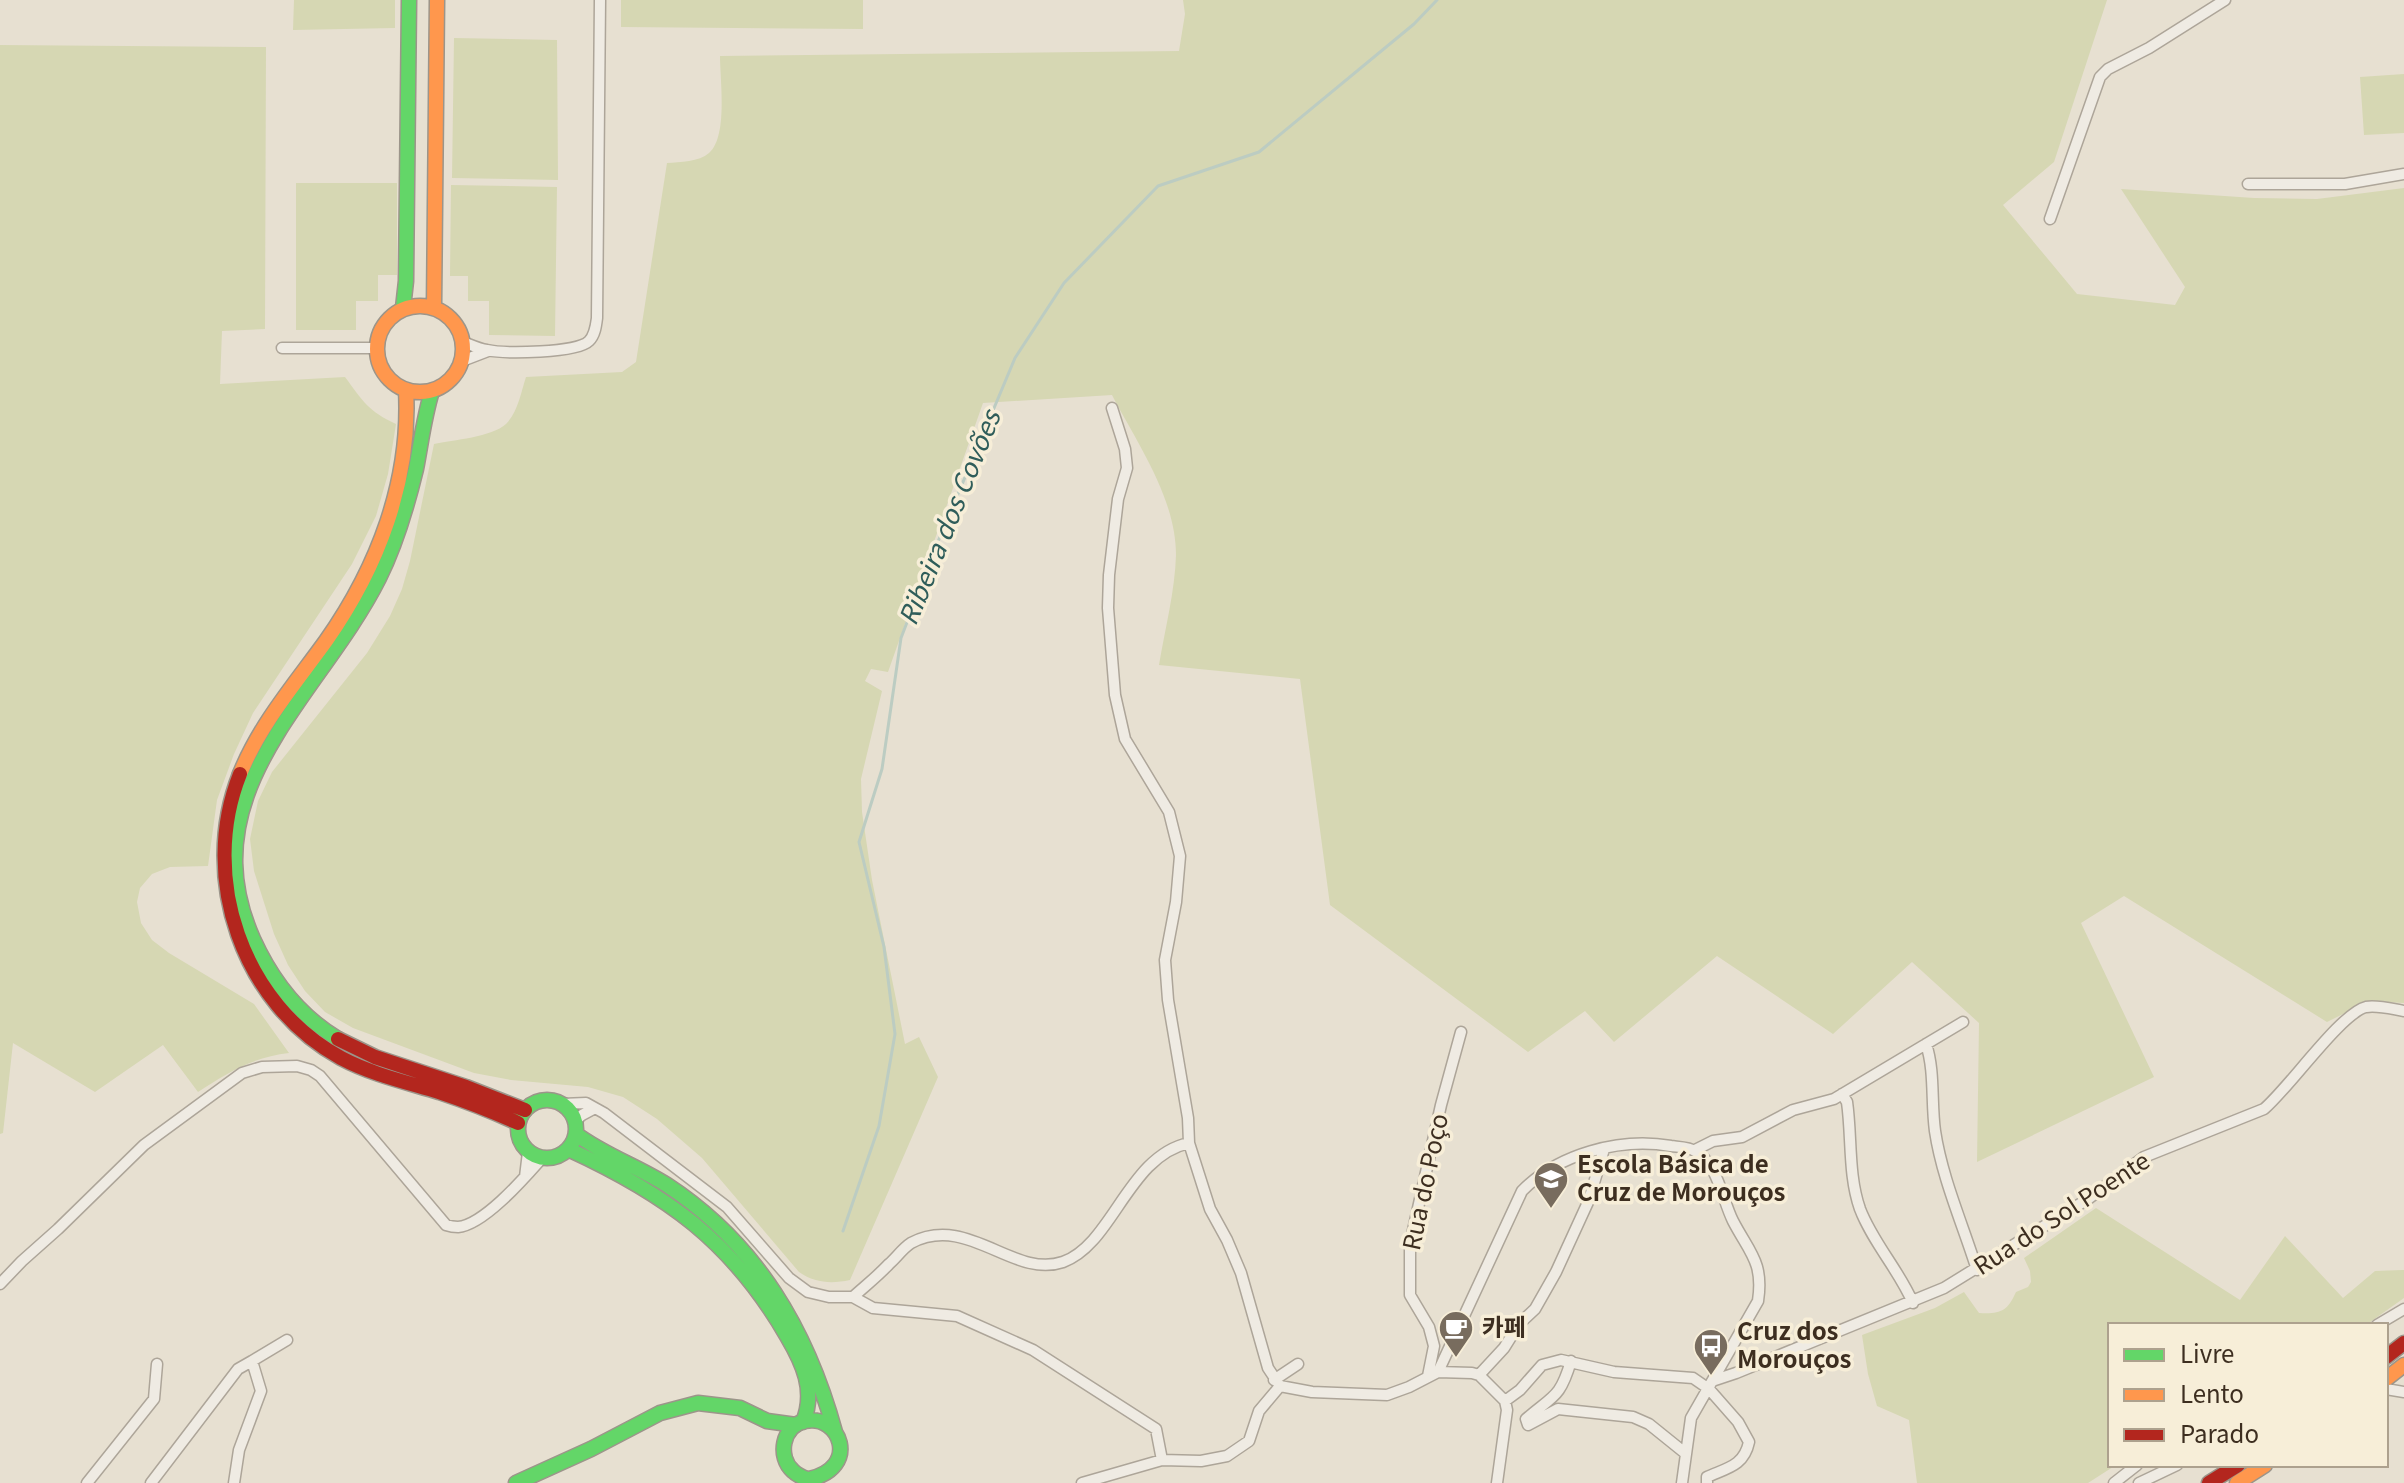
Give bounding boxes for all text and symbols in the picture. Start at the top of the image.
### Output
water label: Ribeira dos Covões [888,402,1009,630]
street label: Rua do Poço [1392,1110,1455,1253]
street label: Rua do Sol Poente [1966,1142,2155,1282]
place label: Escola Básica de Cruz de Morouços [1577,1145,1786,1208]
school or university icon: Escola Básica de Cruz de Morouços [1532,1160,1570,1210]
place label: 카페 [1482,1308,1526,1343]
cafe icon: 카페 [1437,1309,1475,1359]
place label: Cruz dos Morouços [1737,1312,1851,1375]
legend [2108,1323,2388,1467]
bus stop icon: Cruz dos Morouços [1692,1327,1730,1377]
text: Livre [2180,1335,2234,1370]
text: Lento [2180,1375,2244,1410]
text: Parado [2180,1415,2259,1450]

